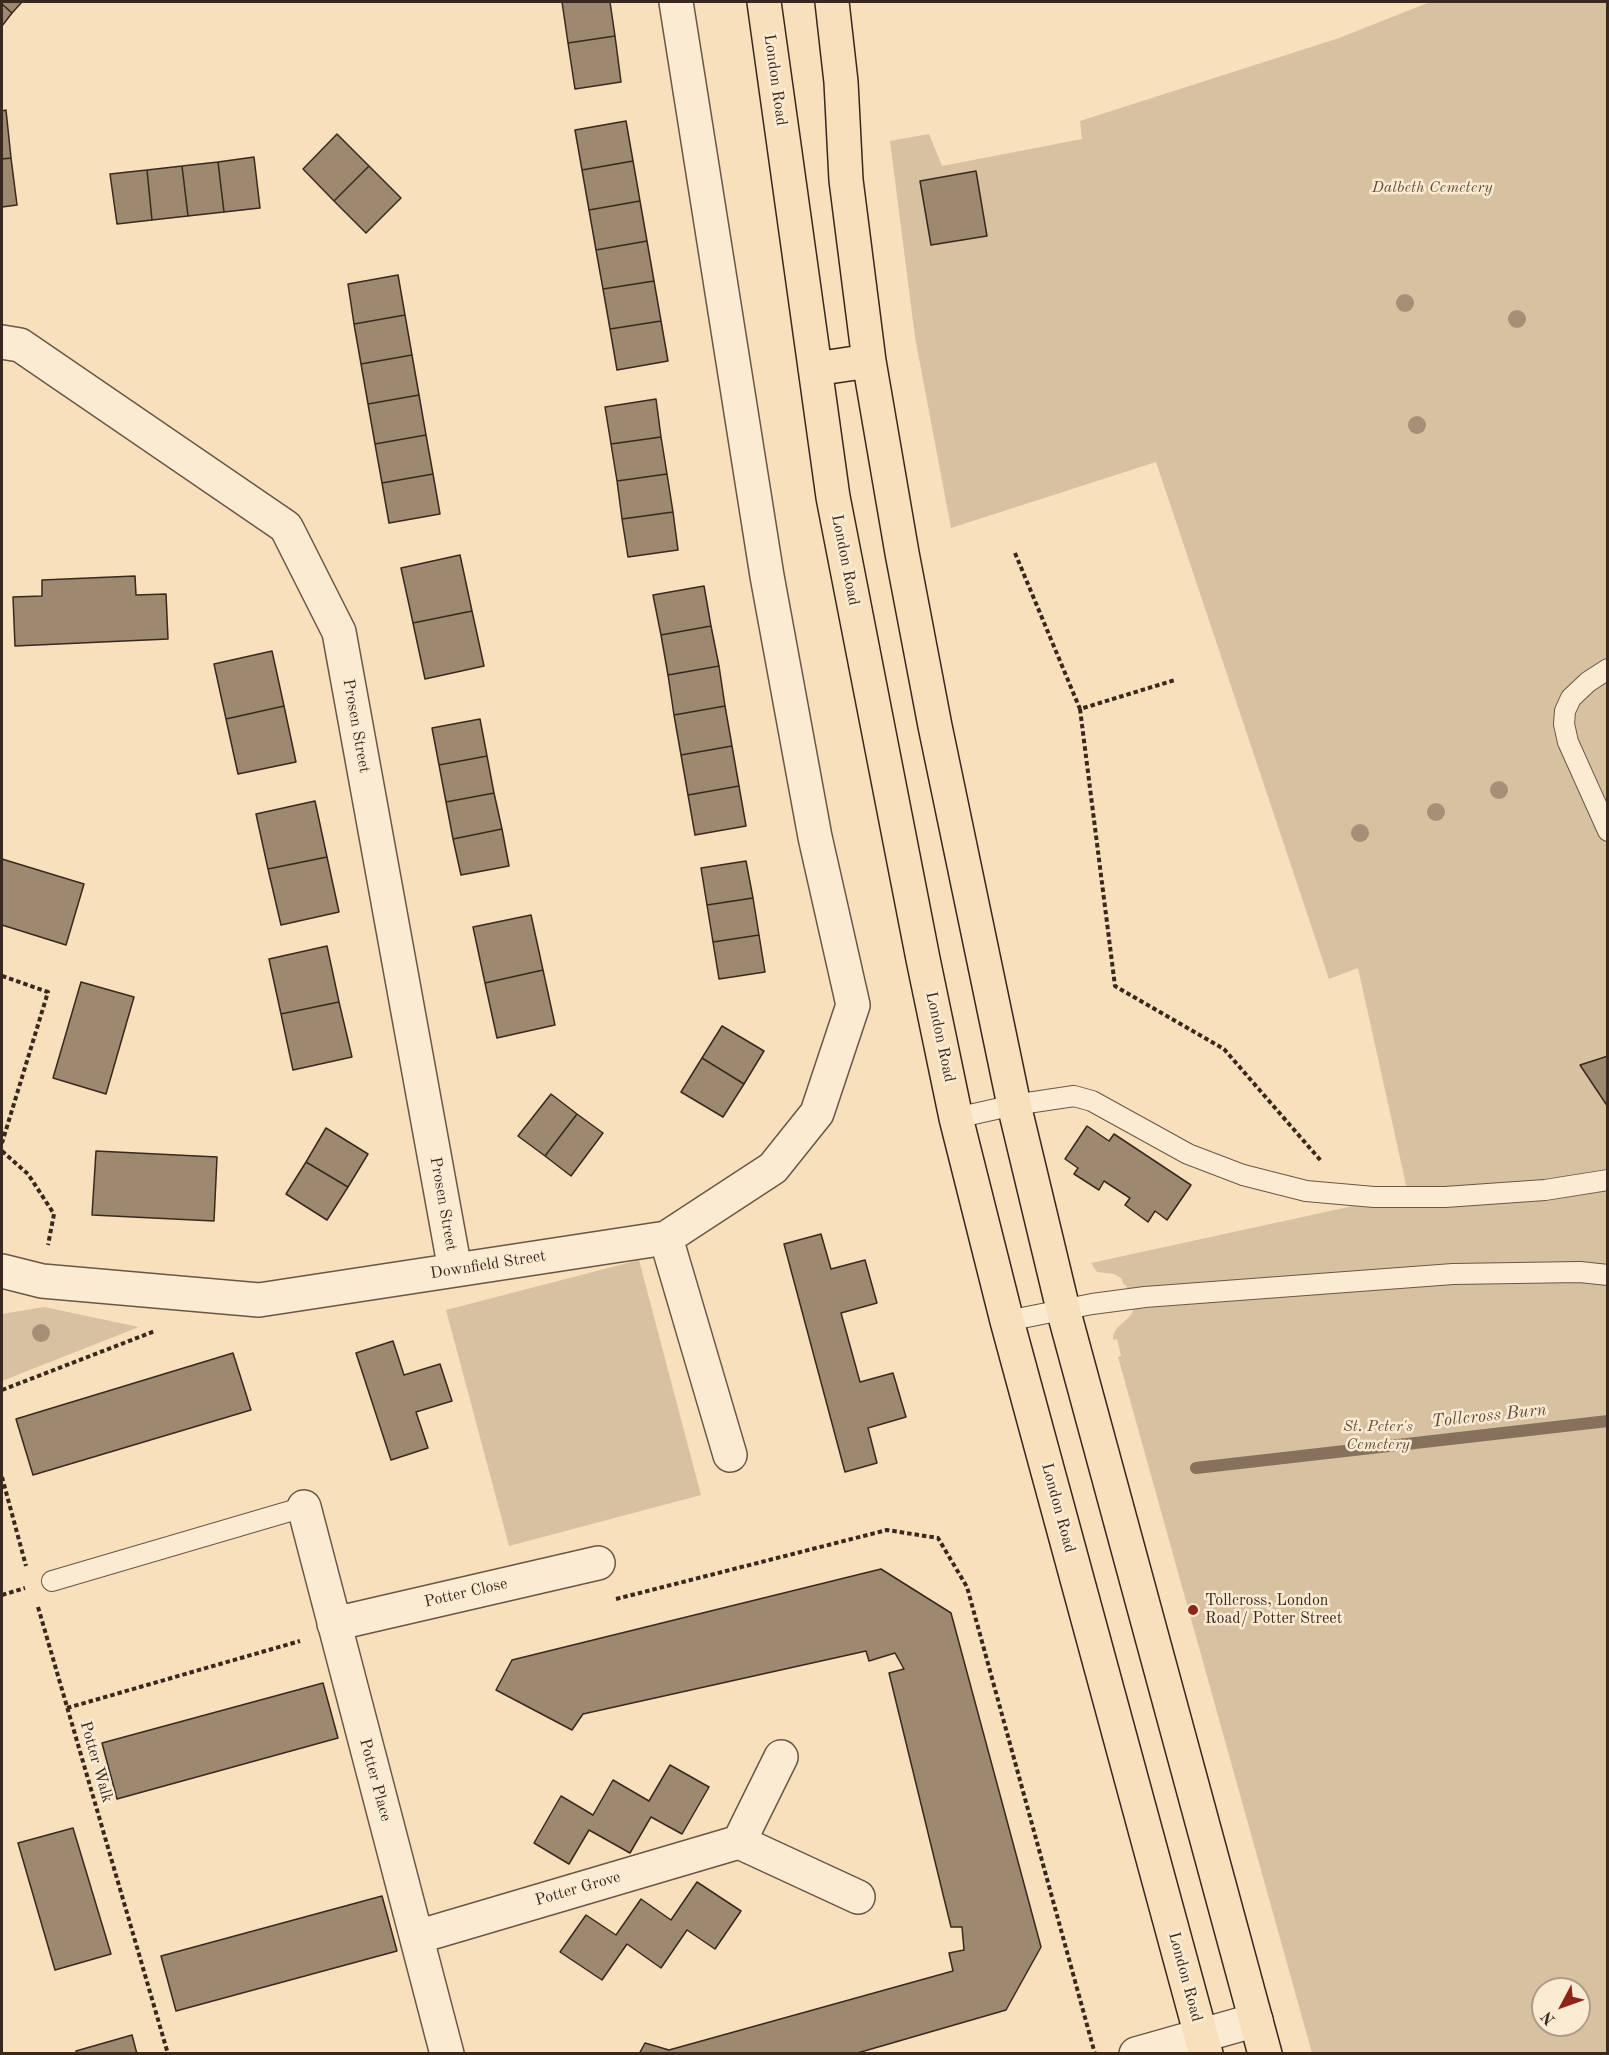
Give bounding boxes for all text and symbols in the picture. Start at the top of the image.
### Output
street label: London Road [759,33,791,127]
park label: Dalbeth Cemetery [1372,178,1492,198]
street label: London Road [827,513,863,607]
street label: Prosen Street [338,677,374,775]
street label: London Road [921,990,959,1084]
street label: Prosen Street [425,1155,461,1253]
street label: Downfield Street [429,1246,547,1284]
water label: Tollcross Burn [1430,1399,1548,1433]
park label: St. Peter's Cemetery [1343,1417,1413,1455]
street label: London Road [1037,1461,1079,1555]
street label: Potter Close [422,1574,510,1612]
place label: Tollcross, London Road/ Potter Street [1205,1591,1342,1629]
marker: Tollcross, London Road/ Potter Street [1186,1603,1200,1617]
street label: Potter Walk [75,1719,117,1805]
street label: Potter Place [355,1736,395,1824]
street label: Potter Grove [533,1868,623,1910]
street label: London Road [1164,1930,1206,2024]
north arrow [1531,1977,1591,2037]
text: N [1539,2008,1559,2027]

